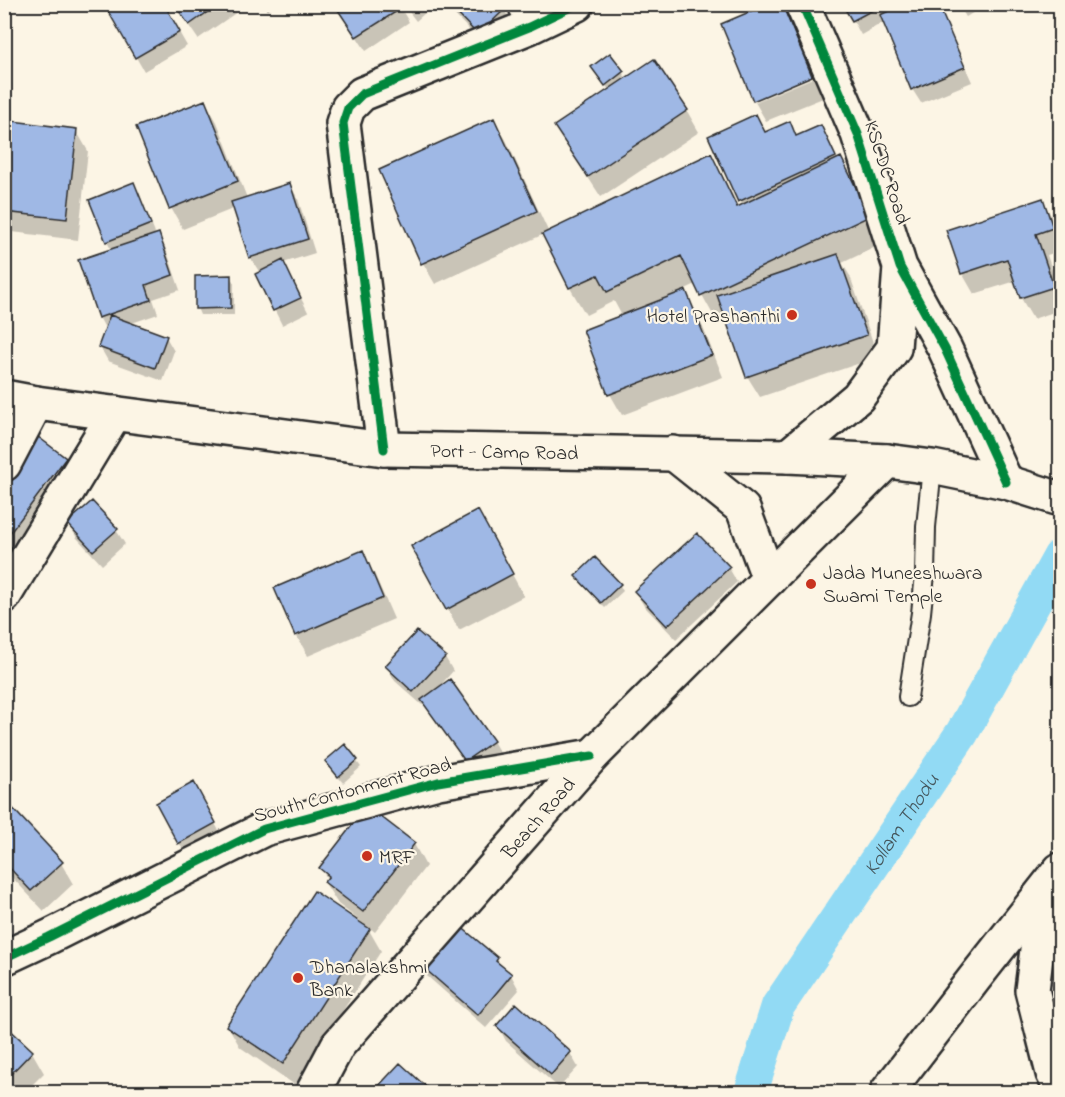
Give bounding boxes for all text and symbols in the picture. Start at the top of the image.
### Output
street label: KSCDC Road [855,117,916,228]
place label: Hotel Prashanthi [646,303,780,332]
marker: Hotel Prashanthi [785,308,799,322]
street label: Port - Camp Road [430,438,579,469]
place label: Jada Muneeshwara Swami Temple [823,560,983,612]
marker: Jada Muneeshwara Swami Temple [804,577,818,591]
street label: South Contonment Road [251,751,455,832]
water label: Kollam Thodu [857,768,948,882]
street label: Beach Road [495,772,584,867]
place label: MRF [379,844,415,873]
marker: MRF [360,849,374,863]
place label: Dhanalakshmi Bank [309,954,427,1006]
marker: Dhanalakshmi Bank [291,971,305,985]

